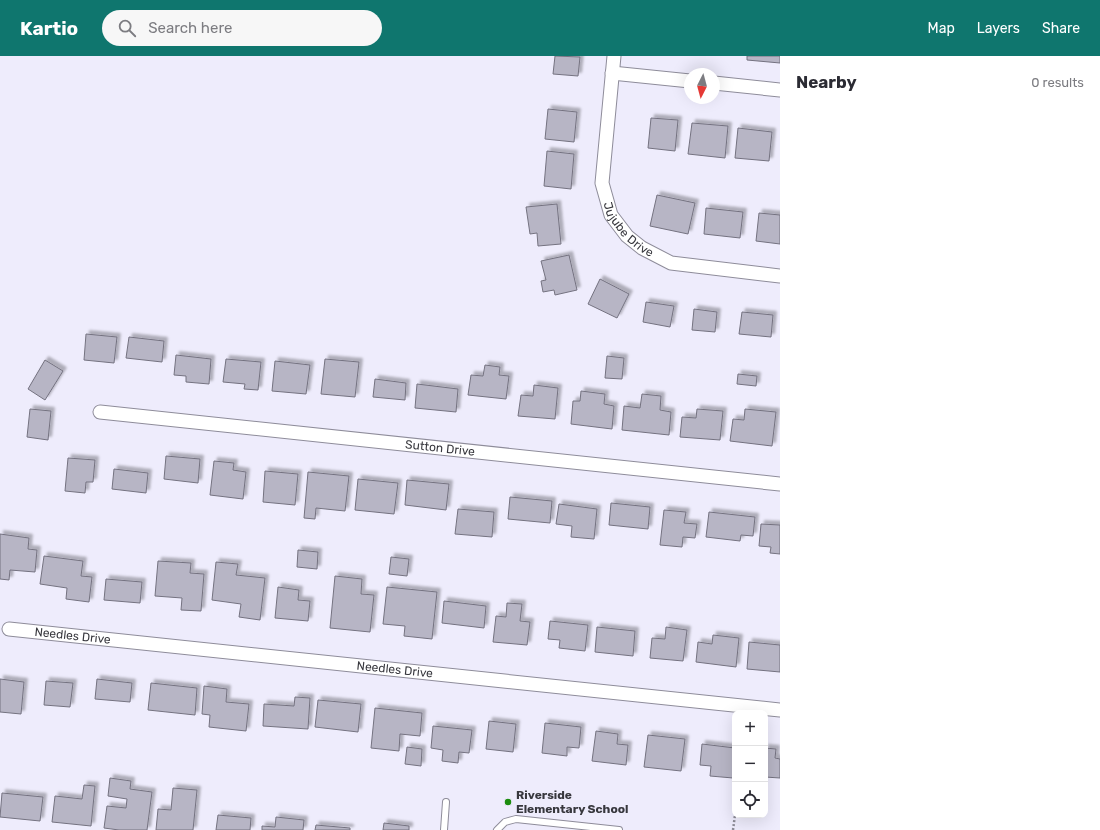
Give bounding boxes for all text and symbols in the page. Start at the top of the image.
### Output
search box [102,10,382,46]
text: Kartio [20,17,78,40]
icon: search [116,17,138,39]
text: Search here [148,19,232,37]
text: Map [928,20,955,37]
text: Layers [977,20,1020,37]
text: Share [1042,20,1080,37]
north arrow [684,68,720,104]
text: Nearby [796,72,857,92]
text: 0 results [1031,75,1084,90]
street label: Jujube Drive [601,200,656,260]
street label: Sutton Drive [404,437,476,459]
street label: Needles Drive [34,625,112,647]
street label: Needles Drive [356,659,434,681]
map controls [732,710,768,818]
button: + [732,710,768,746]
button: − [732,746,768,782]
button: locate [732,782,768,818]
place label: Riverside Elementary School [516,788,628,816]
marker: Riverside Elementary School [503,797,513,807]

